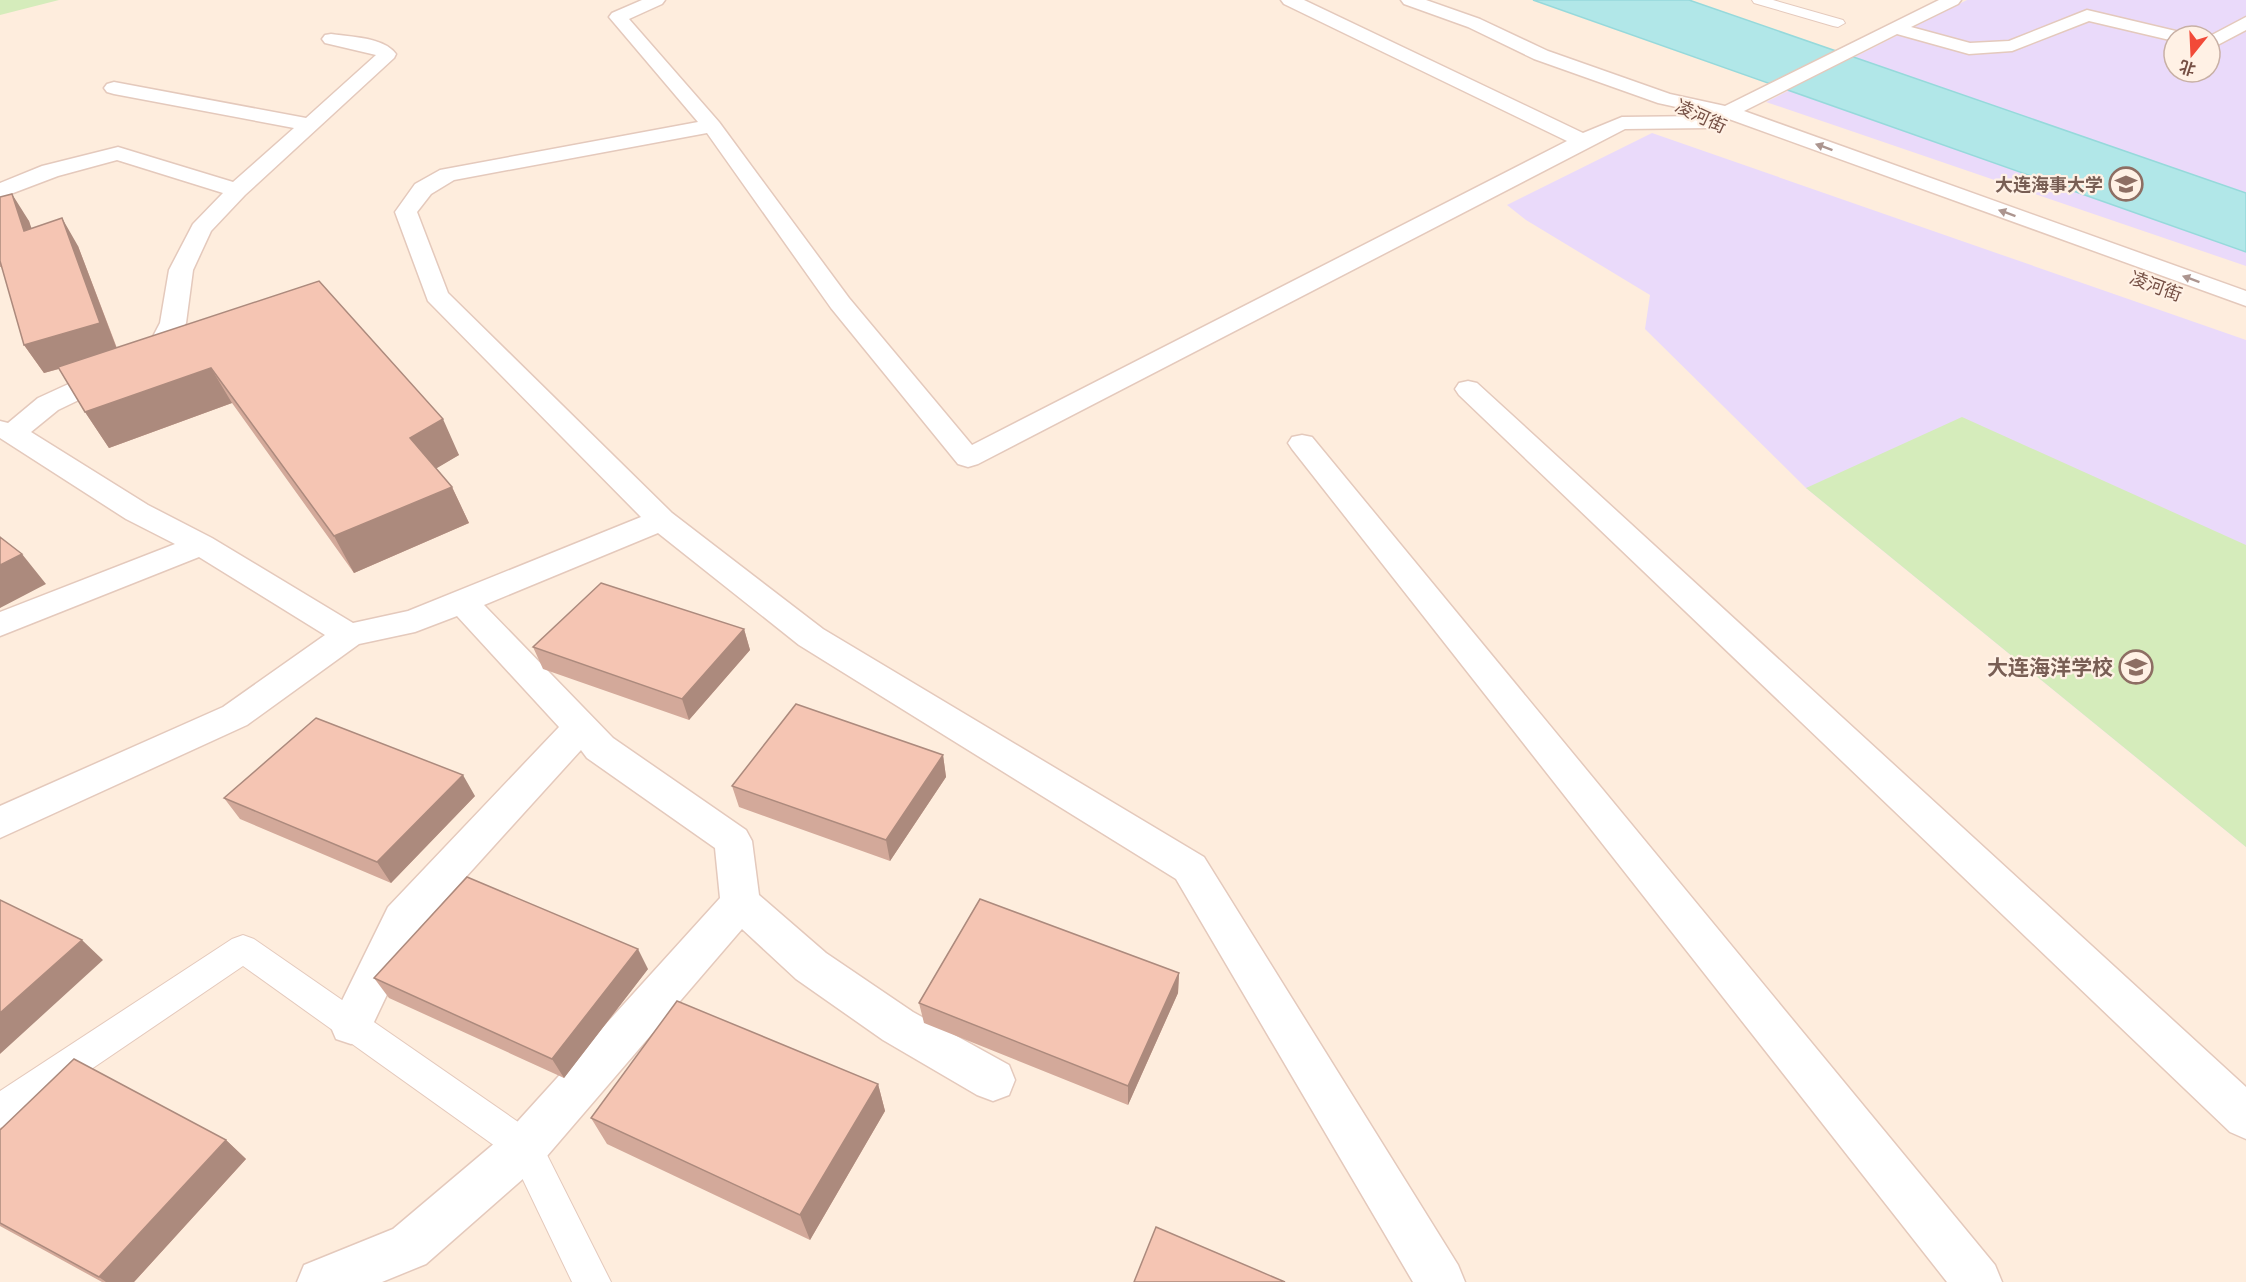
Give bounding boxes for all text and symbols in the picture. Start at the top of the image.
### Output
north arrow [2162,24,2222,84]
text: 北 [2177,55,2198,80]
street label: 凌河街 [1672,94,1730,138]
one-way arrow [1815,142,1833,152]
school or university icon: 大连海事大学 [2108,166,2144,202]
place label: 大连海事大学 [1995,173,2103,196]
one-way arrow [1998,208,2016,218]
street label: 凌河街 [2127,266,2185,306]
one-way arrow [2182,274,2200,284]
school or university icon: 大连海洋学校 [2118,649,2154,685]
place label: 大连海洋学校 [1987,654,2113,681]

